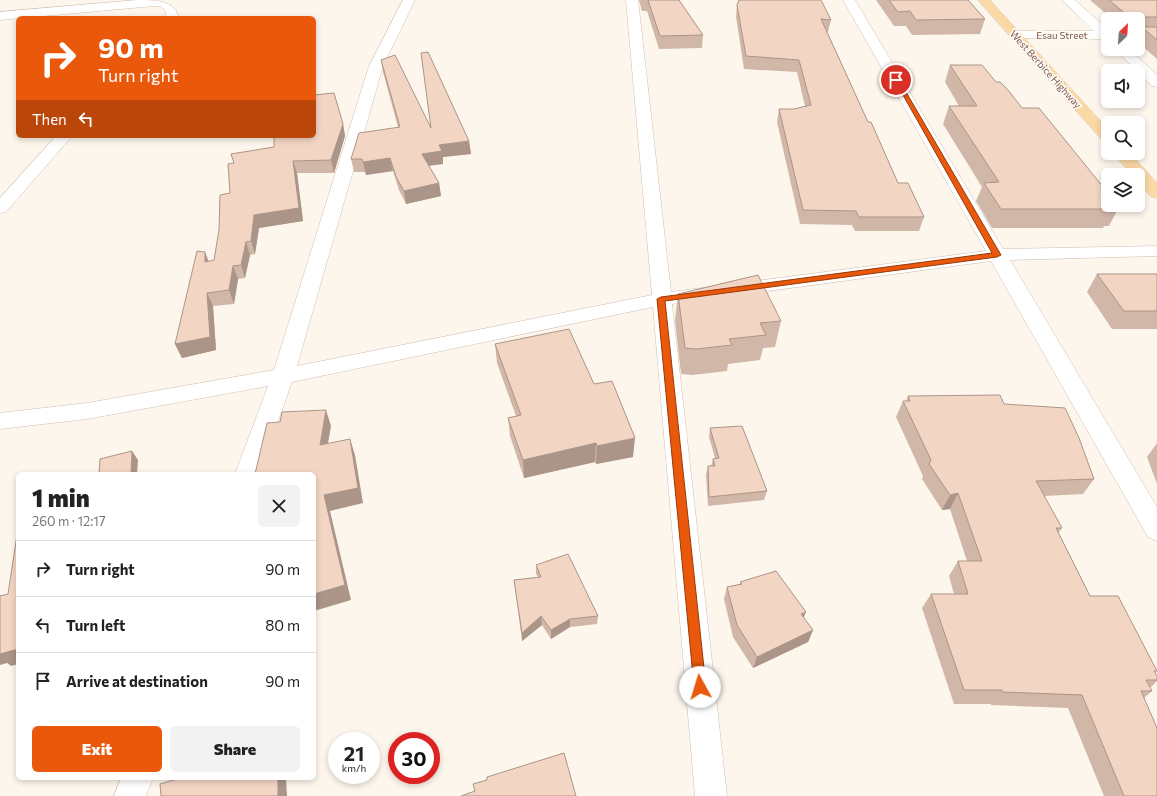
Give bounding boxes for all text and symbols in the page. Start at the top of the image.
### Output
north arrow [1101,12,1145,56]
map controls [1101,12,1145,212]
street label: West Berbice Highway [1008,27,1084,111]
street label: Esau Street [1036,29,1088,41]
text: 90 m [98,30,164,64]
icon: right [32,32,84,84]
pin [879,63,913,97]
text: Turn right [98,64,178,86]
button: sound [1101,64,1145,108]
icon: arrive [885,69,907,91]
icon: left [75,108,97,130]
text: Then [32,110,67,128]
button: search [1101,116,1145,160]
button: layers [1101,168,1145,212]
text: 1 min [32,483,90,512]
button: close [258,485,300,527]
text: 260 m · 12:17 [32,513,106,529]
icon: right [32,558,54,580]
text: Turn right [66,560,135,578]
text: 90 m [265,560,300,578]
icon: left [32,614,54,636]
text: Turn left [66,616,125,634]
text: 80 m [265,616,300,634]
position arrow [679,666,721,708]
icon: arrive [32,670,54,692]
text: Arrive at destination [66,672,208,690]
text: 90 m [265,672,300,690]
button: Exit [32,726,162,772]
button: Share [170,726,300,772]
speed limit sign: 30 [388,732,440,784]
text: 21 [344,741,364,765]
text: km/h [342,762,366,774]

